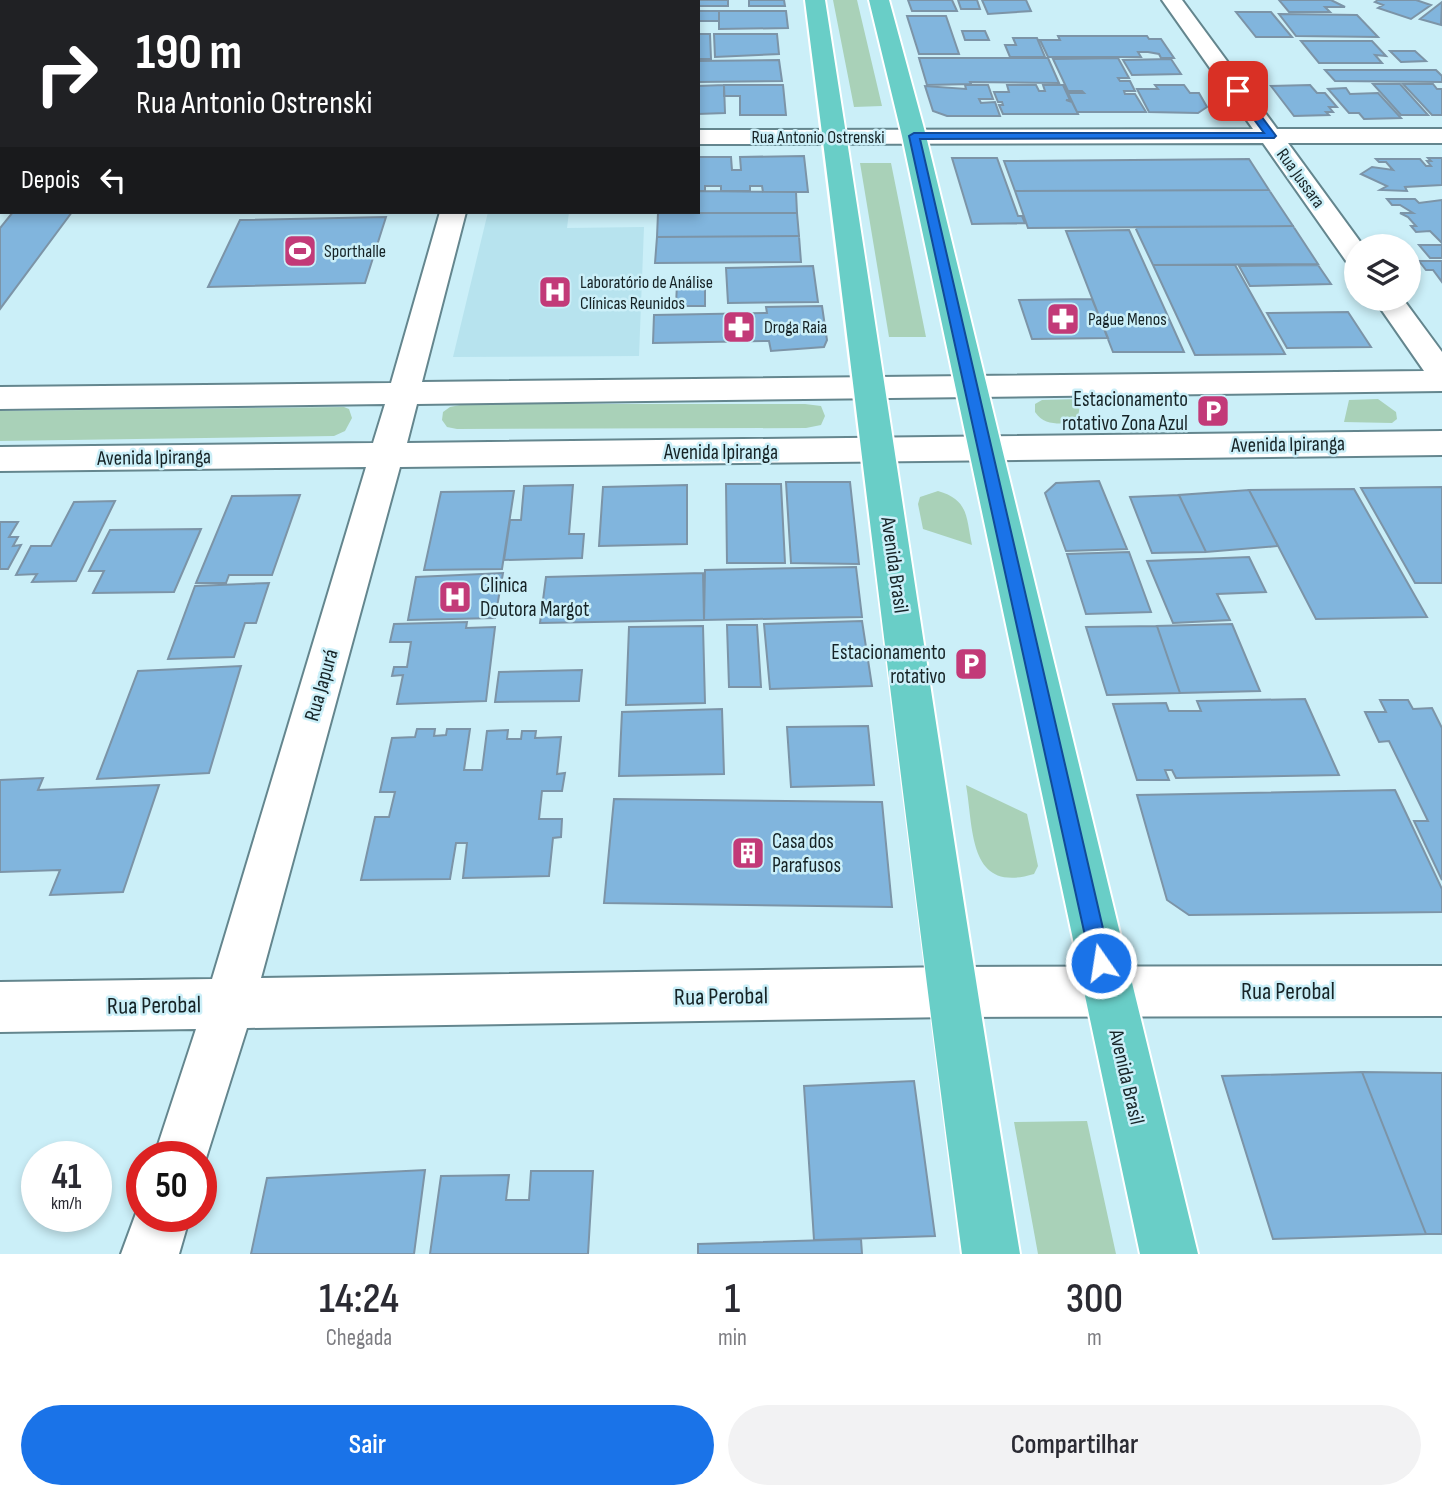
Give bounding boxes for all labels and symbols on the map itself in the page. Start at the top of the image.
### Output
pin [1208,61,1268,121]
street label: Rua Antonio Ostrenski [751,127,885,148]
street label: Rua Jussara [1272,145,1329,212]
sports icon: Sporthalle [281,232,319,270]
place label: Sporthalle [324,241,386,262]
place label: Laboratório de Análise Clínicas Reunidos [580,272,713,314]
hospital icon: Laboratório de Análise Clínicas Reunidos [536,273,574,311]
pharmacy icon: Pague Menos [1044,300,1082,338]
pharmacy icon: Droga Raia [720,308,758,346]
place label: Pague Menos [1088,309,1167,330]
place label: Droga Raia [764,317,827,338]
place label: Estacionamento rotativo Zona Azul [1062,387,1188,436]
parking icon: Estacionamento rotativo Zona Azul [1194,392,1232,430]
street label: Avenida Ipiranga [1230,431,1345,458]
street label: Avenida Ipiranga [663,440,778,465]
street label: Avenida Ipiranga [96,444,211,471]
street label: Avenida Brasil [875,514,914,615]
place label: Clinica Doutora Margot [480,573,589,622]
hospital icon: Clinica Doutora Margot [436,578,474,616]
place label: Estacionamento rotativo [831,640,946,689]
parking icon: Estacionamento rotativo [952,645,990,683]
street label: Rua Japurá [299,646,344,724]
place label: Casa dos Parafusos [772,829,841,878]
building icon: Casa dos Parafusos [729,834,767,872]
position arrow [1064,926,1138,1000]
street label: Rua Perobal [1241,977,1335,1006]
street label: Rua Perobal [674,981,768,1012]
street label: Rua Perobal [107,990,201,1021]
street label: Avenida Brasil [1103,1026,1150,1127]
speed limit sign: 50 [126,1141,217,1232]

